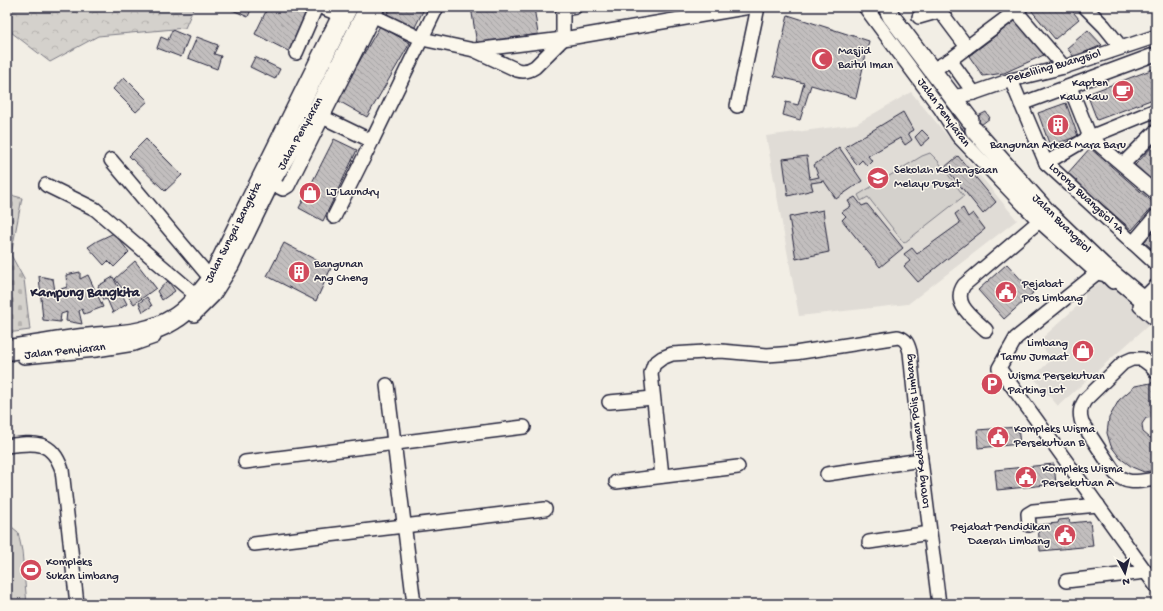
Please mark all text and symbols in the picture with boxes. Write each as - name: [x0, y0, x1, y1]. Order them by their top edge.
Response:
- place label: Masjid Baitul Iman: [837, 45, 893, 73]
- mosque icon: Masjid Baitul Iman: [809, 46, 835, 72]
- street label: Pekeliling Buangsiol: [1004, 47, 1103, 87]
- street label: Jalan Penyiaran: [913, 76, 973, 150]
- place label: Kapten Kaw Kaw: [1060, 77, 1109, 105]
- cafe icon: Kapten Kaw Kaw: [1110, 78, 1136, 104]
- street label: Jalan Penyiaran: [275, 95, 327, 173]
- building icon: Bangunan Arked Mara Baru: [1045, 112, 1071, 138]
- place label: Bangunan Arked Mara Baru: [989, 139, 1126, 153]
- street label: Lorong Buangsiol 1A: [1045, 160, 1127, 238]
- place label: Sekolah Kebangsaan Melayu Pusat: [894, 164, 998, 192]
- school or university icon: Sekolah Kebangsaan Melayu Pusat: [865, 165, 891, 191]
- street label: Jalan Sungai Bangkita: [202, 180, 266, 286]
- shop icon: LJ Laundry: [297, 180, 323, 206]
- place label: LJ Laundry: [326, 186, 379, 200]
- street label: Jalan Buangsiol: [1029, 192, 1094, 257]
- place label: Bangunan Ang Cheng: [313, 258, 368, 286]
- building icon: Bangunan Ang Cheng: [286, 259, 312, 285]
- place label: Pejabat Pos Limbang: [1021, 278, 1083, 306]
- public building icon: Pejabat Pos Limbang: [993, 279, 1019, 305]
- district label: Kampung Bangkita: [29, 285, 141, 302]
- place label: Limbang Tamu Jumaat: [1000, 337, 1069, 365]
- shop icon: Limbang Tamu Jumaat: [1070, 338, 1096, 364]
- street label: Jalan Penyiaran: [24, 341, 106, 363]
- street label: Lorong Kediaman Polis Limbang: [903, 353, 933, 509]
- place label: Wisma Persekutuan Parking Lot: [1007, 370, 1105, 398]
- parking icon: Wisma Persekutuan Parking Lot: [979, 371, 1005, 397]
- place label: Kompleks Wisma Persekutuan B: [1013, 423, 1095, 451]
- public building icon: Kompleks Wisma Persekutuan B: [985, 424, 1011, 450]
- place label: Kompleks Wisma Persekutuan A: [1041, 463, 1123, 491]
- public building icon: Kompleks Wisma Persekutuan A: [1013, 464, 1039, 490]
- place label: Pejabat Pendidikan Daerah Limbang: [950, 521, 1050, 549]
- public building icon: Pejabat Pendidikan Daerah Limbang: [1052, 522, 1078, 548]
- north arrow: [1105, 553, 1145, 593]
- place label: Kompleks Sukan Limbang: [46, 556, 119, 584]
- sports icon: Kompleks Sukan Limbang: [18, 557, 44, 583]
- text: N: [1122, 575, 1130, 587]

